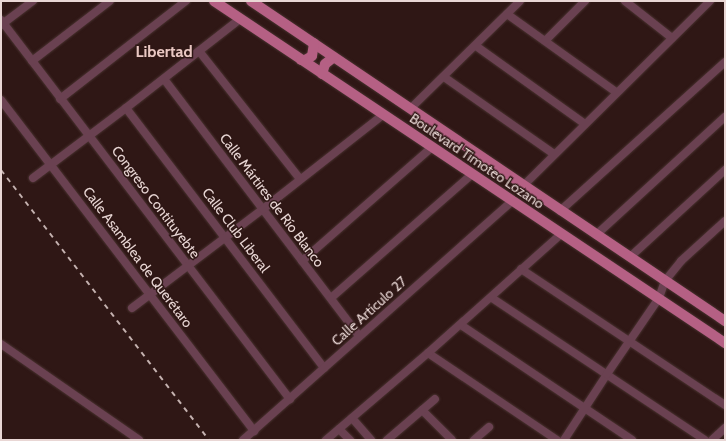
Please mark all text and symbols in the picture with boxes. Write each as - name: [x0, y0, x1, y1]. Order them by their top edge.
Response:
- district label: Libertad: [135, 42, 193, 62]
- street label: Boulevard Timoteo Lozano: [407, 110, 547, 212]
- street label: Calle Mártires de Río Blanco: [216, 130, 328, 270]
- street label: Congreso Contituyebte: [108, 143, 204, 261]
- street label: Calle Asamblea de Querétaro: [80, 183, 196, 331]
- street label: Calle Club Liberal: [199, 184, 273, 276]
- street label: Calle Artículo 27: [328, 273, 410, 349]

